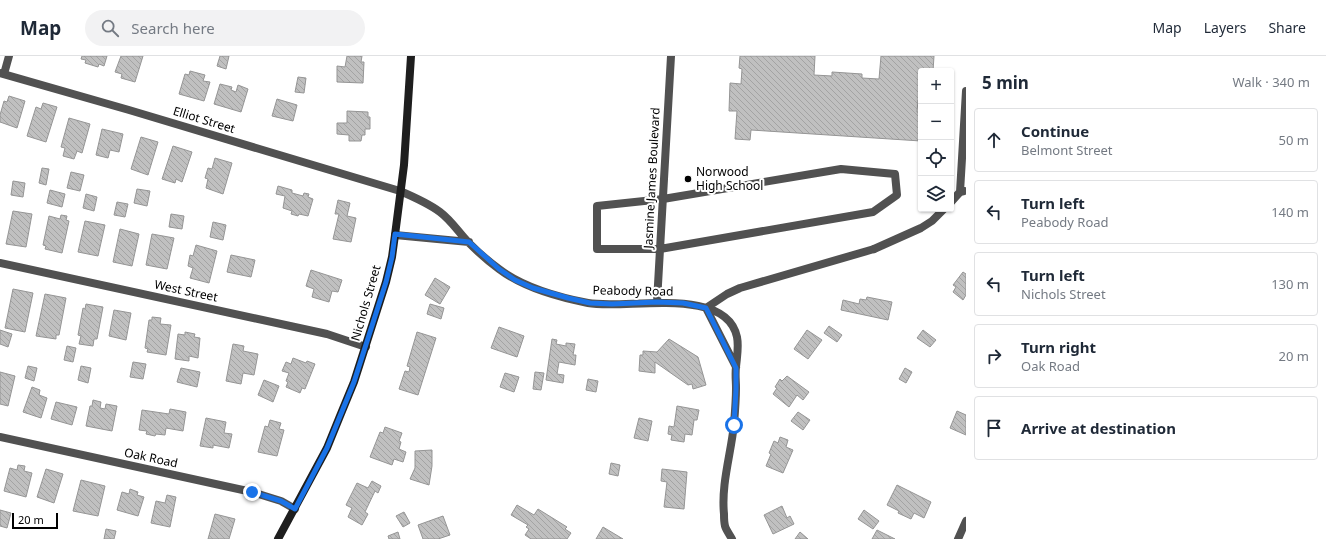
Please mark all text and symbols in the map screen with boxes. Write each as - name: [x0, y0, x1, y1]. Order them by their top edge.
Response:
- search box: [85, 10, 365, 46]
- text: Map: [20, 15, 61, 41]
- icon: search: [99, 17, 121, 39]
- text: Search here: [131, 18, 215, 38]
- text: Map: [1153, 18, 1182, 37]
- text: Layers: [1204, 18, 1246, 37]
- text: Share: [1268, 18, 1306, 37]
- map controls: [918, 68, 954, 212]
- button: +: [918, 68, 954, 104]
- text: 5 min: [982, 71, 1029, 94]
- text: Walk · 340 m: [1232, 73, 1310, 91]
- street label: Elliot Street: [171, 102, 238, 137]
- button: −: [918, 104, 954, 140]
- street label: Jasmine James Boulevard: [639, 107, 664, 250]
- text: Continue: [1021, 121, 1089, 141]
- icon: ahead: [983, 129, 1005, 151]
- text: 50 m: [1279, 131, 1309, 149]
- button: locate: [918, 140, 954, 176]
- text: Belmont Street: [1021, 141, 1113, 159]
- place label: Norwood High School: [696, 163, 763, 194]
- marker: Norwood High School: [683, 174, 693, 184]
- button: layers: [918, 176, 954, 212]
- text: Turn left: [1021, 193, 1085, 213]
- icon: left: [983, 201, 1005, 223]
- text: 140 m: [1271, 203, 1309, 221]
- text: Peabody Road: [1021, 213, 1109, 231]
- street label: Nichols Street: [347, 262, 385, 343]
- text: Turn left: [1021, 265, 1085, 285]
- icon: left: [983, 273, 1005, 295]
- text: 130 m: [1271, 275, 1309, 293]
- street label: West Street: [153, 276, 220, 306]
- street label: Peabody Road: [592, 281, 674, 300]
- text: Nichols Street: [1021, 285, 1106, 303]
- text: Turn right: [1021, 337, 1096, 357]
- icon: right: [983, 345, 1005, 367]
- text: 20 m: [1279, 347, 1309, 365]
- text: Oak Road: [1021, 357, 1080, 375]
- route start: [725, 416, 743, 434]
- icon: arrive: [983, 417, 1005, 439]
- text: Arrive at destination: [1021, 418, 1176, 438]
- street label: Oak Road: [123, 444, 180, 471]
- route end: [243, 483, 261, 501]
- scale bar: [12, 511, 58, 530]
- text: 20 m: [18, 512, 44, 527]

